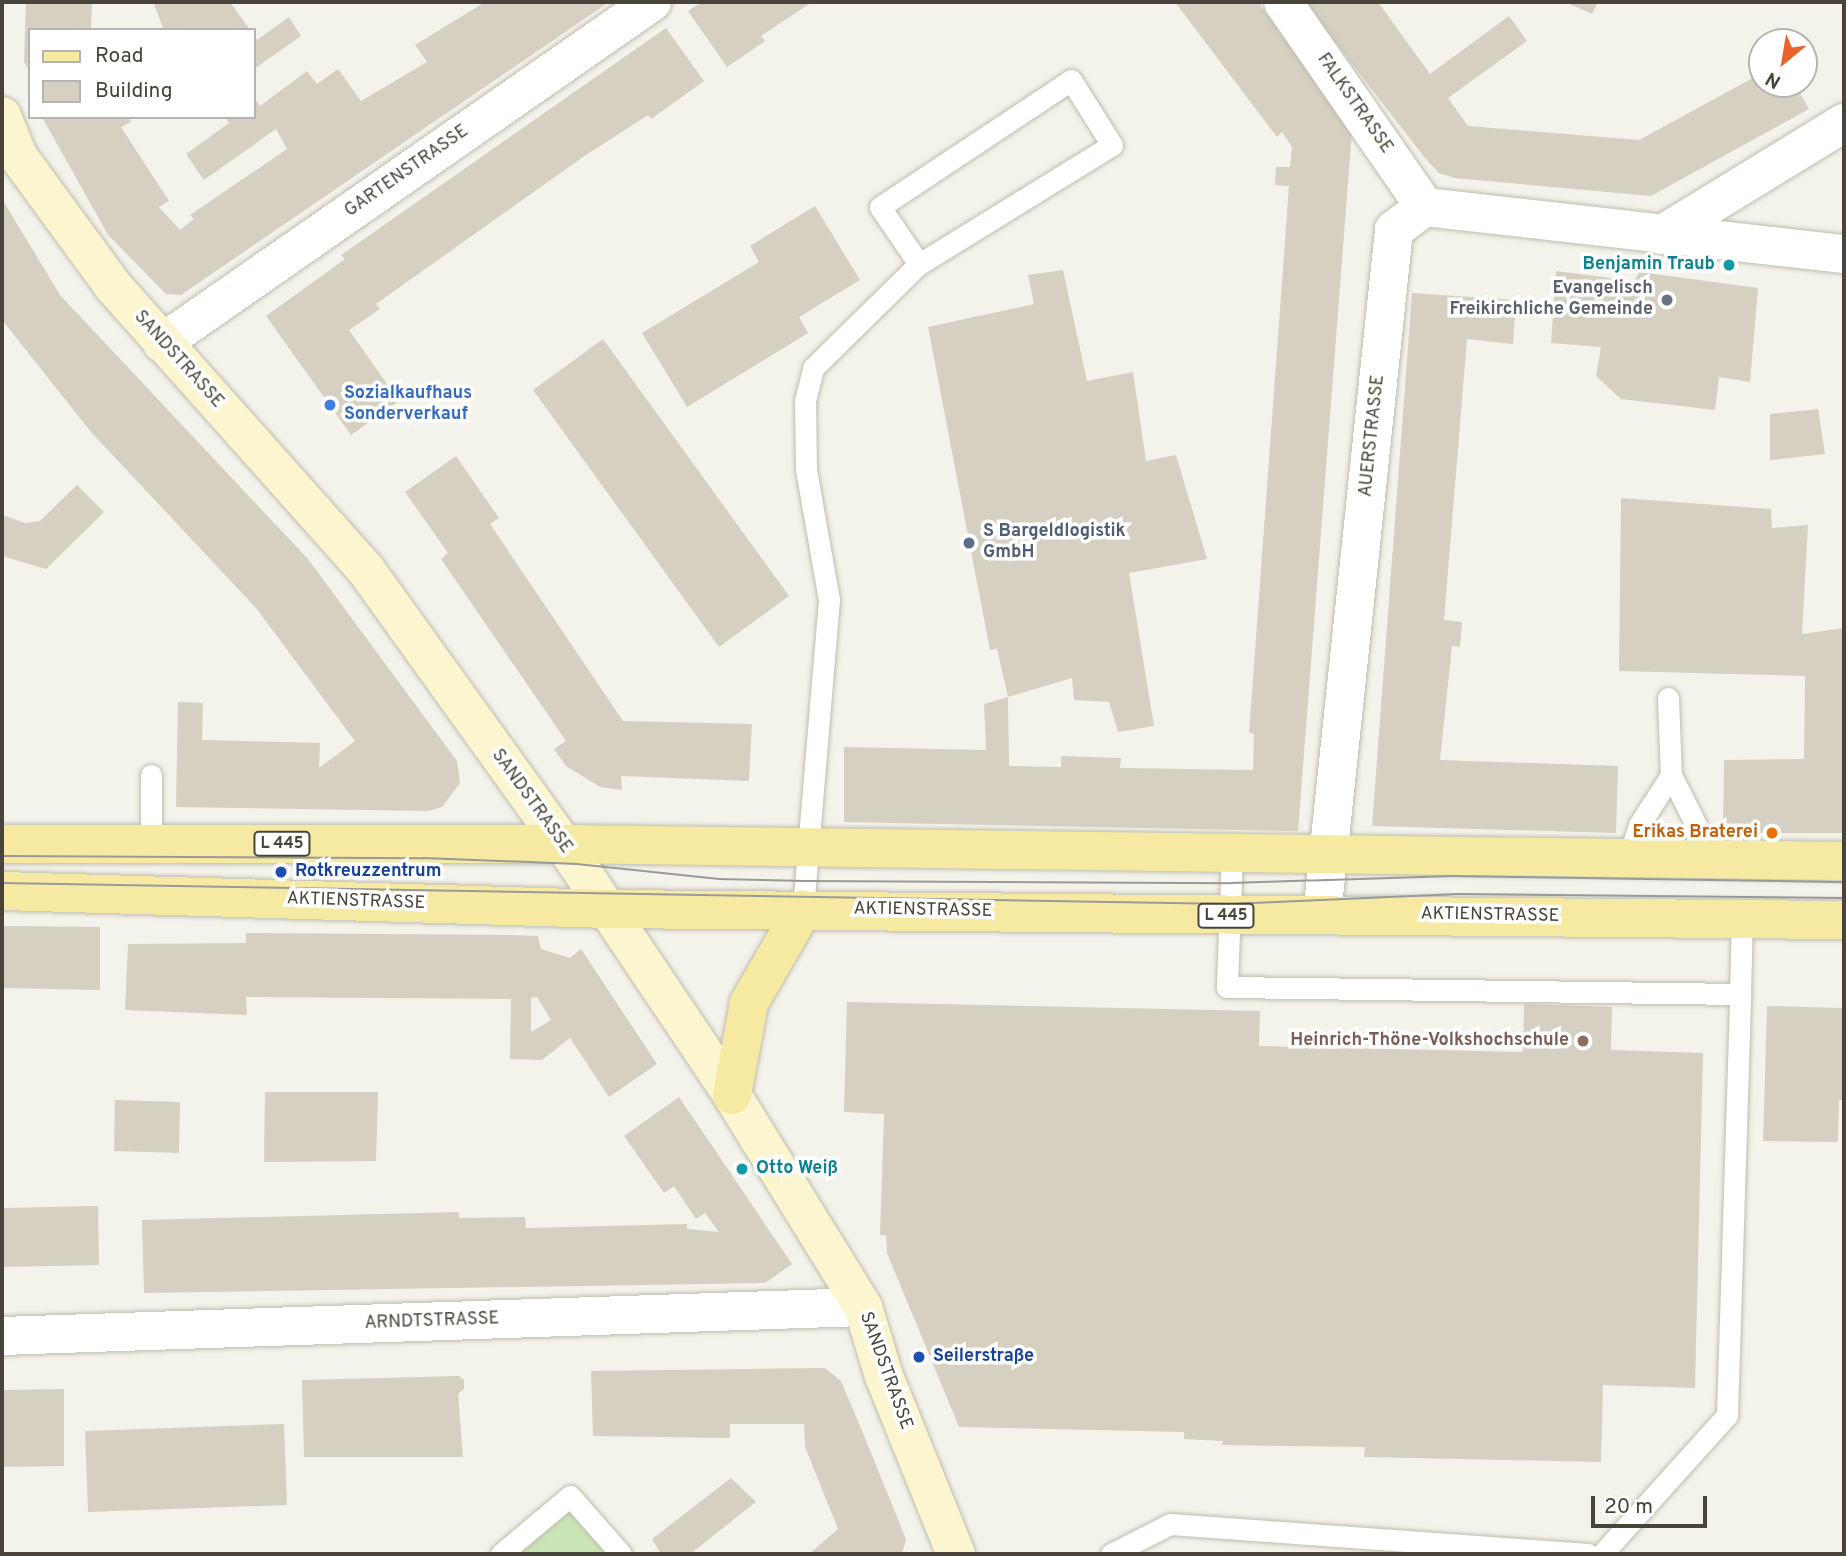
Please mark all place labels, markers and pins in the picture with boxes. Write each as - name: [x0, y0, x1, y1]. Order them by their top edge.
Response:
- place label: Benjamin Traub: [1582, 254, 1715, 276]
- marker: Benjamin Traub: [1721, 257, 1737, 273]
- place label: Evangelisch Freikirchliche Gemeinde: [1449, 279, 1653, 322]
- marker: Evangelisch Freikirchliche Gemeinde: [1659, 292, 1675, 308]
- place label: Sozialkaufhaus Sonderverkauf: [344, 384, 472, 426]
- marker: Sozialkaufhaus Sonderverkauf: [322, 397, 338, 413]
- place label: S Bargeldlogistik GmbH: [983, 522, 1126, 564]
- marker: S Bargeldlogistik GmbH: [961, 535, 977, 551]
- place label: Erikas Braterei: [1632, 822, 1758, 844]
- marker: Erikas Braterei: [1764, 825, 1780, 841]
- place label: Rotkreuzzentrum: [295, 861, 442, 883]
- marker: Rotkreuzzentrum: [273, 864, 289, 880]
- place label: Heinrich-Thöne-Volkshochschule: [1290, 1030, 1569, 1052]
- marker: Heinrich-Thöne-Volkshochschule: [1575, 1033, 1591, 1049]
- place label: Otto Weiß: [756, 1158, 838, 1180]
- marker: Otto Weiß: [734, 1161, 750, 1177]
- place label: Seilerstraße: [933, 1346, 1034, 1368]
- marker: Seilerstraße: [911, 1349, 927, 1365]

